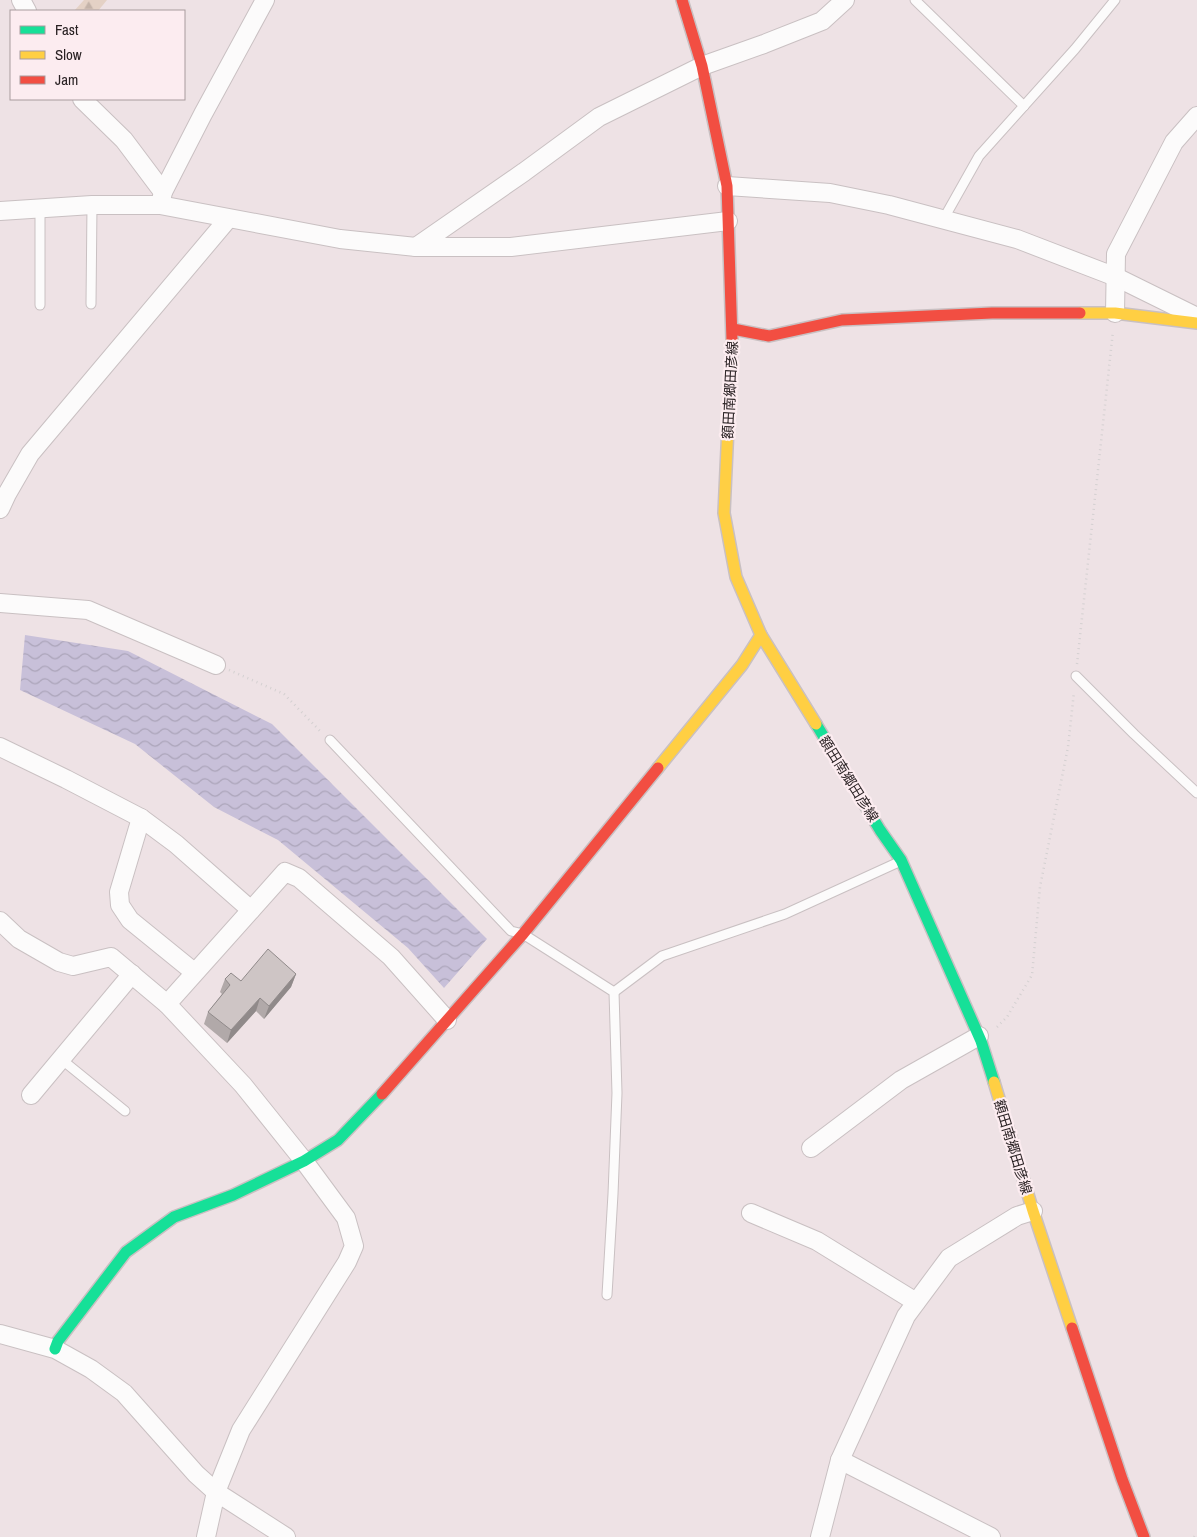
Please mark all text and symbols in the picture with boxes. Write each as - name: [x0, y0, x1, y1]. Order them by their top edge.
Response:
- legend: [10, 10, 185, 100]
- text: Fast: [55, 19, 79, 40]
- text: Slow: [55, 44, 82, 65]
- text: Jam: [55, 69, 78, 90]
- street label: 額田南郷田彦線: [718, 341, 742, 439]
- street label: 額田南郷田彦線: [815, 733, 883, 825]
- street label: 額田南郷田彦線: [990, 1098, 1036, 1196]

